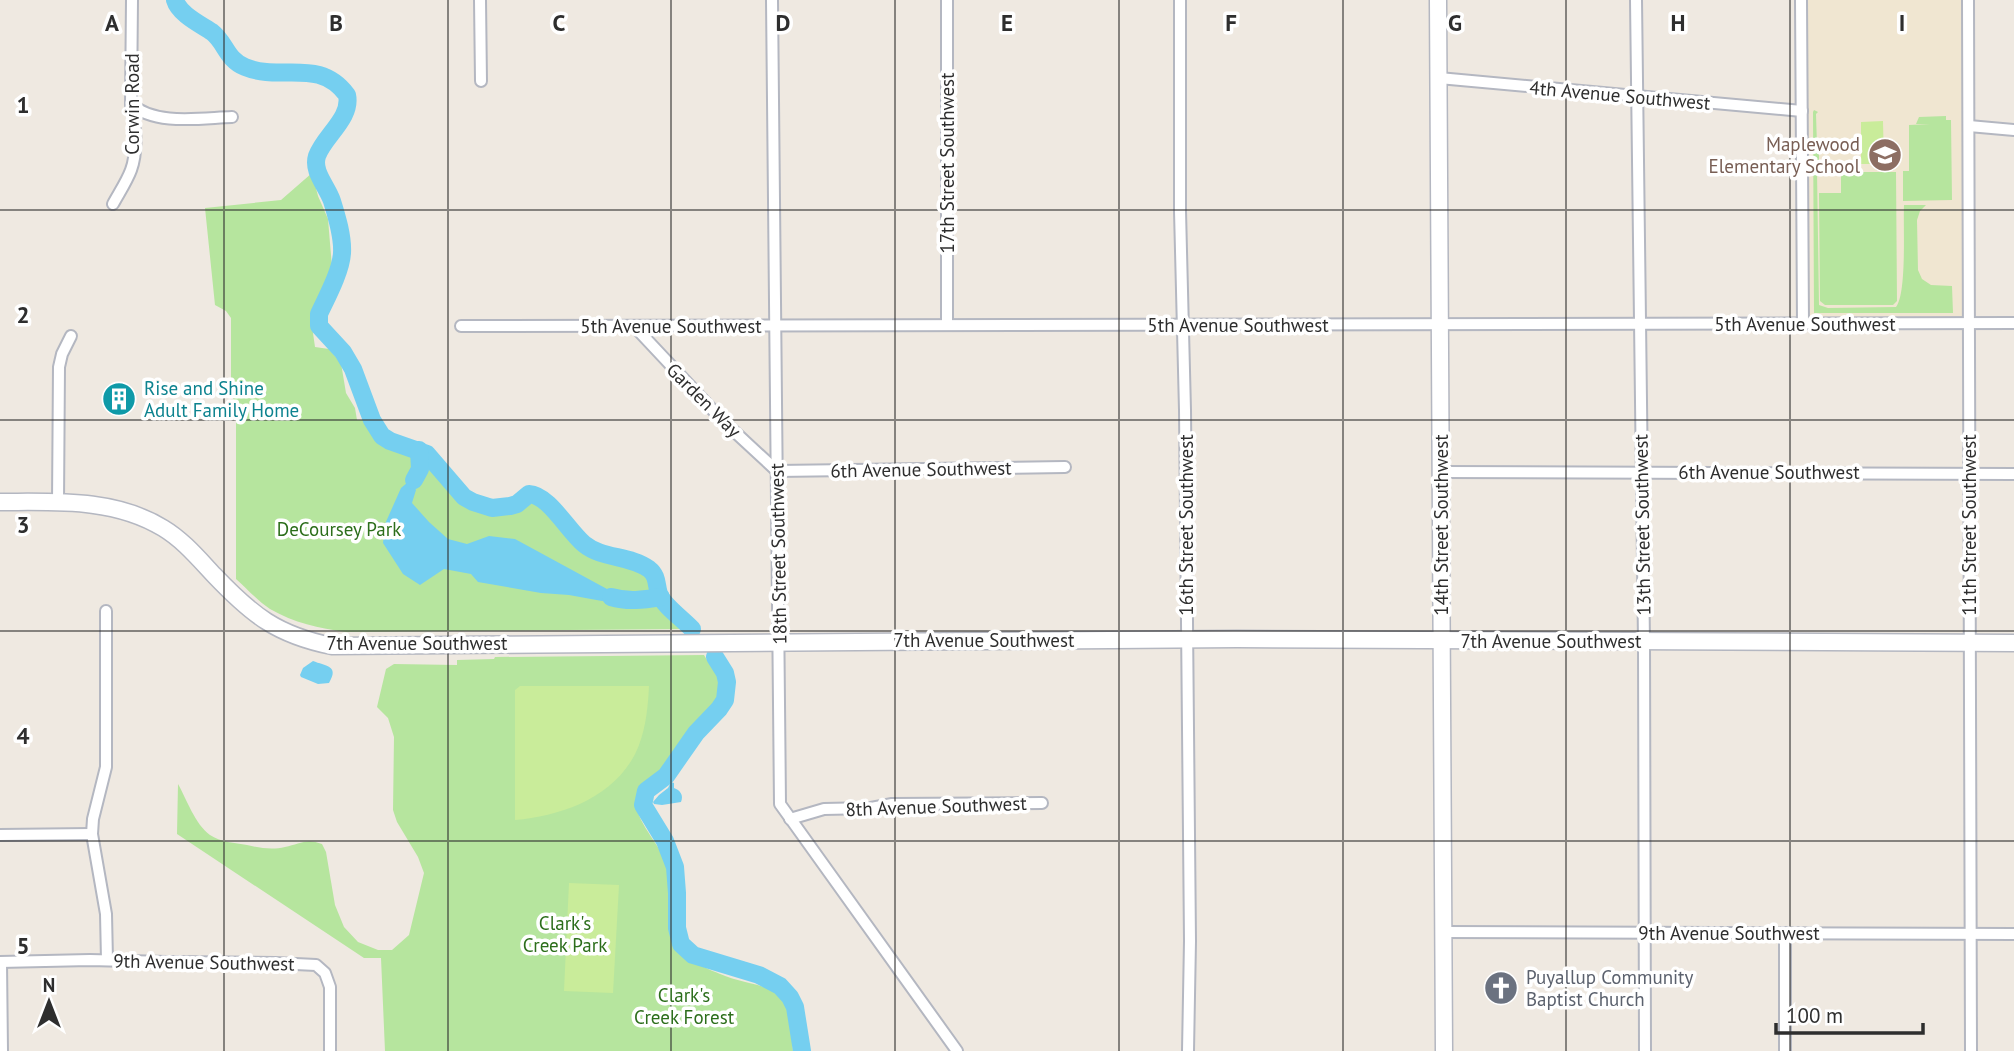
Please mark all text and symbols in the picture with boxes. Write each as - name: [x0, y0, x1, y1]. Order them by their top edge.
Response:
- text: A: [105, 8, 119, 37]
- text: B: [329, 8, 343, 37]
- text: C: [553, 8, 566, 37]
- text: D: [776, 8, 790, 37]
- text: E: [1001, 8, 1013, 37]
- text: F: [1225, 8, 1237, 37]
- text: G: [1448, 8, 1462, 37]
- text: H: [1671, 8, 1685, 37]
- text: I: [1899, 8, 1905, 37]
- street label: Corwin Road: [120, 53, 144, 155]
- street label: 17th Street Southwest: [935, 72, 959, 253]
- street label: 4th Avenue Southwest: [1529, 75, 1712, 115]
- text: 1: [16, 90, 30, 119]
- place label: Maplewood Elementary School: [1709, 132, 1860, 178]
- school or university icon: Maplewood Elementary School: [1866, 136, 1904, 174]
- text: 2: [16, 300, 30, 329]
- street label: 5th Avenue Southwest: [1714, 312, 1896, 336]
- street label: 5th Avenue Southwest: [1147, 313, 1329, 337]
- street label: 5th Avenue Southwest: [580, 314, 762, 338]
- street label: Garden Way: [662, 358, 746, 442]
- place label: Rise and Shine Adult Family Home: [144, 376, 299, 422]
- building icon: Rise and Shine Adult Family Home: [100, 380, 138, 418]
- street label: 16th Street Southwest: [1174, 434, 1198, 616]
- street label: 14th Street Southwest: [1429, 434, 1453, 616]
- street label: 13th Street Southwest: [1628, 434, 1656, 616]
- street label: 11th Street Southwest: [1957, 434, 1981, 616]
- street label: 6th Avenue Southwest: [830, 455, 1012, 483]
- street label: 6th Avenue Southwest: [1678, 460, 1860, 484]
- street label: 18th Street Southwest: [764, 463, 792, 645]
- text: 3: [16, 510, 30, 539]
- park label: DeCoursey Park: [277, 517, 401, 541]
- street label: 7th Avenue Southwest: [894, 628, 1075, 652]
- street label: 7th Avenue Southwest: [1461, 629, 1642, 653]
- street label: 7th Avenue Southwest: [327, 631, 508, 655]
- text: 4: [16, 721, 30, 750]
- street label: 8th Avenue Southwest: [845, 791, 1028, 821]
- park label: Clark's Creek Park: [523, 911, 607, 957]
- street label: 9th Avenue Southwest: [1638, 921, 1820, 945]
- text: 5: [16, 931, 30, 960]
- street label: 9th Avenue Southwest: [113, 948, 295, 976]
- place label: Puyallup Community Baptist Church: [1526, 965, 1694, 1011]
- north arrow: [14, 967, 84, 1037]
- church icon: Puyallup Community Baptist Church: [1482, 969, 1520, 1007]
- text: N: [43, 973, 55, 997]
- park label: Clark's Creek Forest: [634, 983, 735, 1029]
- scale bar: [1776, 992, 1923, 1036]
- text: 100 m: [1786, 1002, 1843, 1029]

